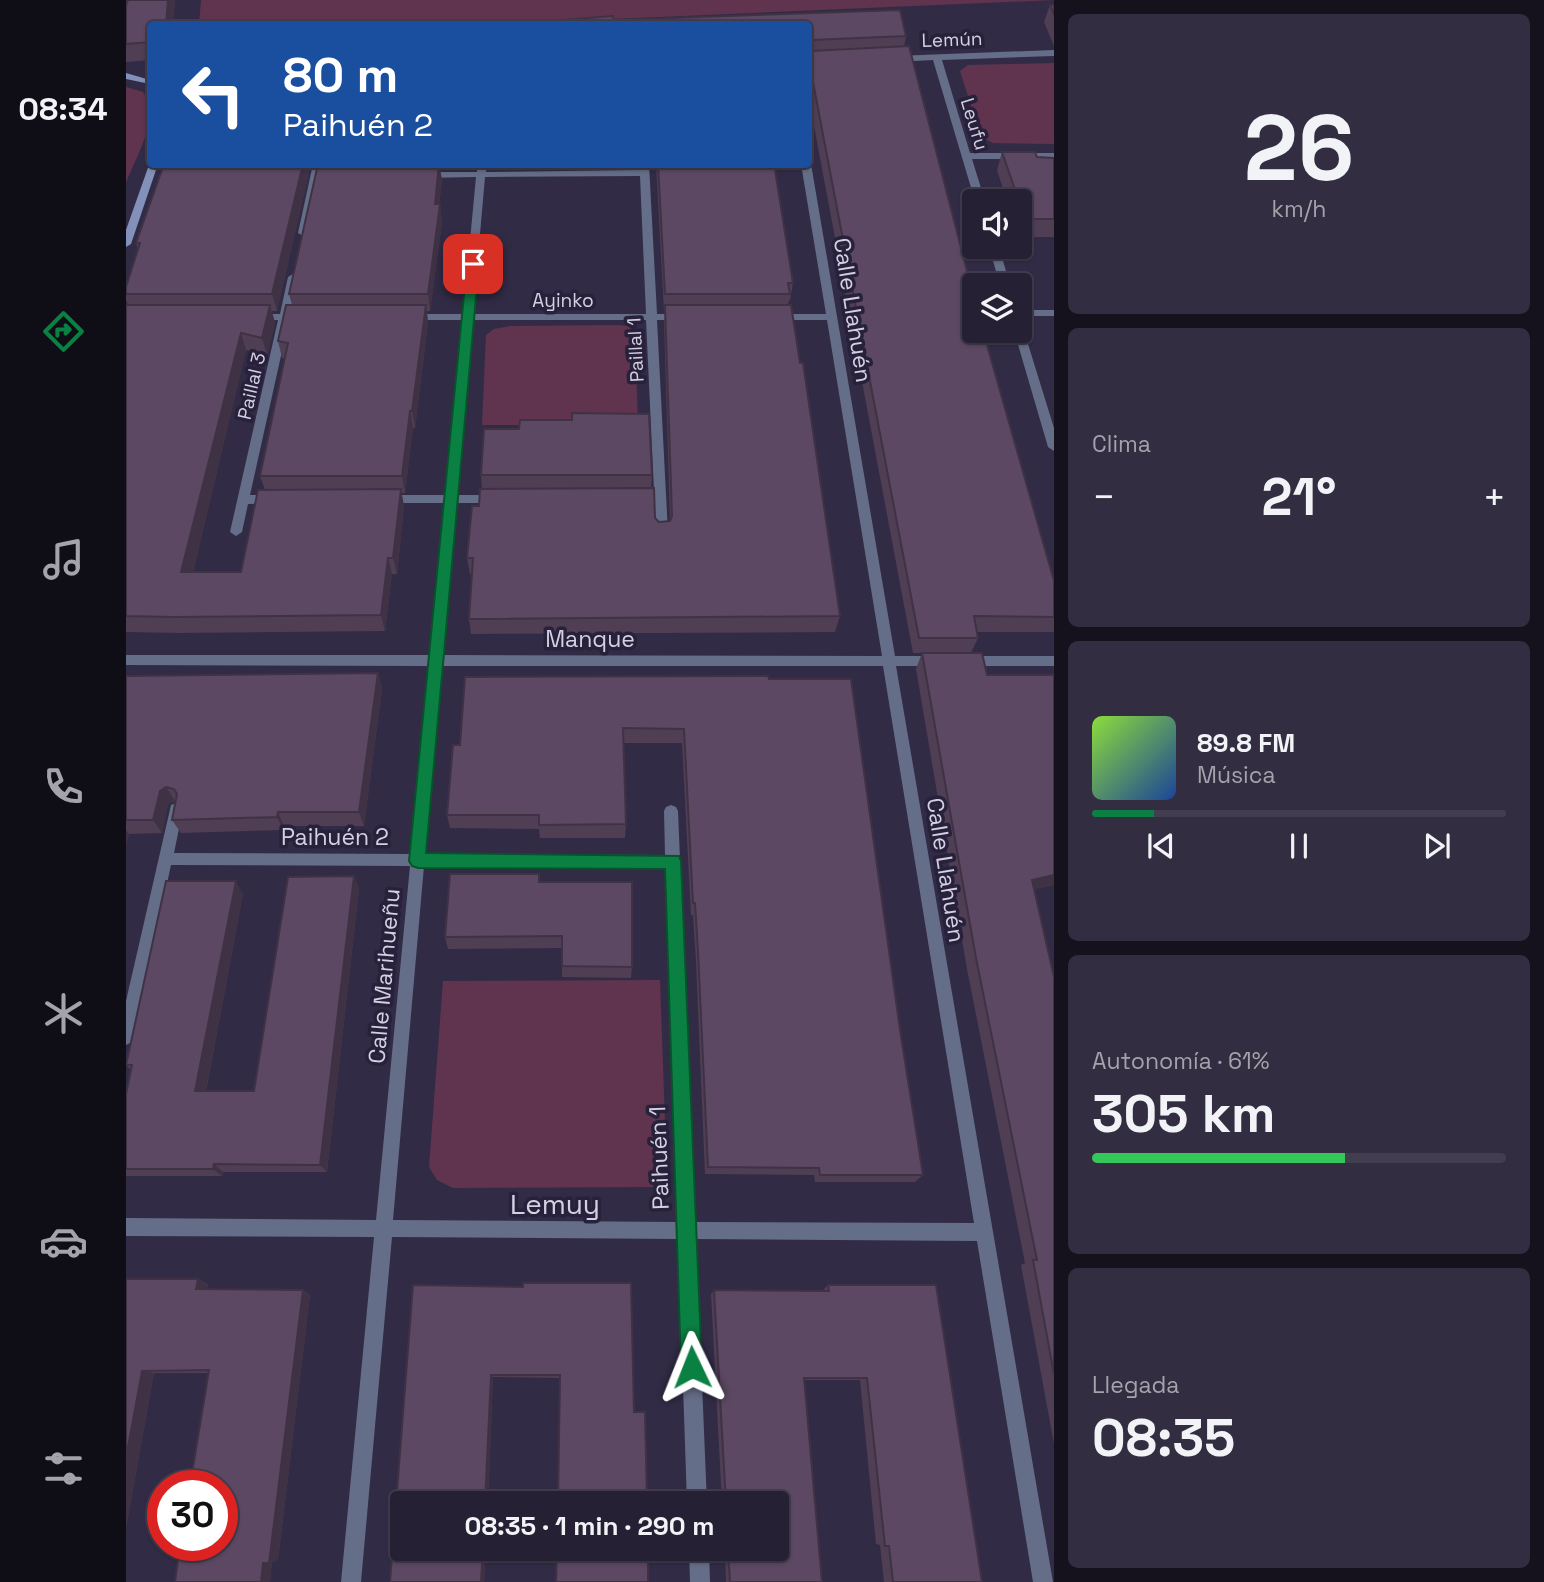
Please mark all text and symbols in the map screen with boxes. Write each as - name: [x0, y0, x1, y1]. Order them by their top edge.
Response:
- street label: Lemún: [921, 26, 983, 53]
- text: 80 m: [283, 44, 398, 106]
- icon: left: [168, 49, 259, 140]
- text: 08:34: [18, 89, 108, 129]
- text: 26: [1244, 90, 1354, 207]
- street label: Leufu: [955, 95, 994, 153]
- text: Paihuén 2: [283, 105, 433, 145]
- map controls: [962, 189, 1032, 343]
- button: sound: [962, 189, 1032, 259]
- text: km/h: [1272, 194, 1326, 224]
- pin: [443, 234, 503, 294]
- street label: Calle Llahuén: [827, 236, 879, 384]
- icon: arrive: [454, 245, 492, 283]
- button: layers: [962, 273, 1032, 343]
- street label: Ayinko: [532, 288, 594, 313]
- icon: directions: [39, 307, 88, 356]
- street label: Paillal 1: [621, 317, 650, 383]
- street label: Paillal 3: [232, 350, 271, 422]
- text: Clima: [1092, 429, 1151, 459]
- text: 21°: [1262, 464, 1336, 530]
- text: −: [1092, 473, 1116, 521]
- text: +: [1482, 473, 1506, 521]
- icon: music: [39, 535, 88, 584]
- street label: Manque: [545, 624, 635, 654]
- text: 89.8 FM: [1197, 726, 1295, 760]
- text: Música: [1197, 760, 1276, 790]
- icon: phone: [39, 762, 88, 811]
- street label: Calle Llahuén: [920, 796, 972, 944]
- street label: Paihuén 2: [281, 822, 389, 852]
- icon: previous: [1142, 827, 1180, 865]
- icon: pause: [1280, 827, 1318, 865]
- icon: next: [1418, 827, 1456, 865]
- street label: Calle Marihueñu: [361, 887, 407, 1065]
- icon: climate: [39, 989, 88, 1038]
- text: Autonomía · 61%: [1092, 1046, 1269, 1076]
- text: 305 km: [1092, 1081, 1275, 1147]
- street label: Paihuén 1: [642, 1106, 676, 1210]
- street label: Lemuy: [510, 1186, 600, 1222]
- icon: car: [39, 1217, 88, 1266]
- position arrow: [655, 1330, 729, 1404]
- text: Llegada: [1092, 1370, 1180, 1400]
- text: 08:35: [1092, 1405, 1235, 1471]
- icon: filters: [39, 1444, 88, 1493]
- speed limit sign: 30: [147, 1470, 238, 1561]
- text: 08:35 · 1 min · 290 m: [465, 1509, 714, 1543]

